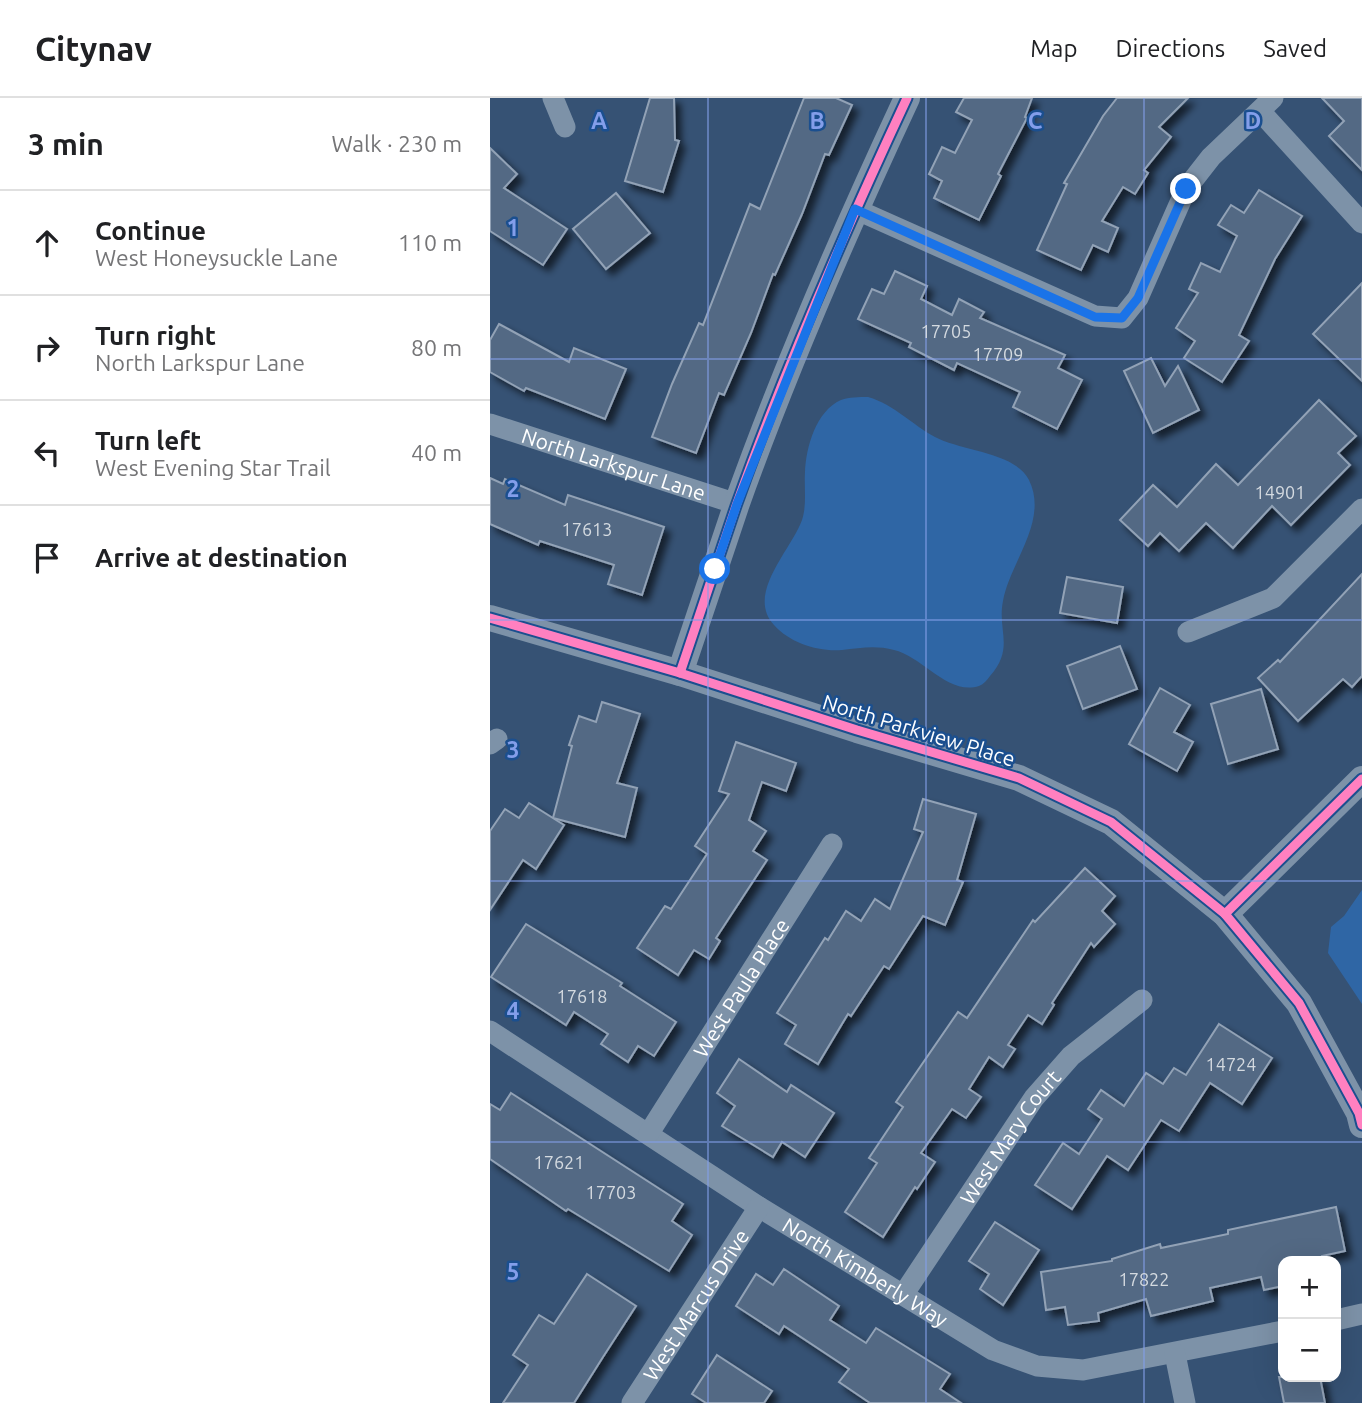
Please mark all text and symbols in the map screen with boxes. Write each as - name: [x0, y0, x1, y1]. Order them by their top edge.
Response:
- text: Citynav: [35, 30, 152, 67]
- text: Map: [1030, 35, 1077, 62]
- text: Directions: [1115, 35, 1225, 62]
- text: Saved: [1263, 35, 1327, 62]
- text: A: [591, 108, 607, 133]
- text: B: [809, 108, 825, 133]
- text: C: [1028, 108, 1043, 133]
- text: D: [1245, 108, 1261, 133]
- text: 3 min: [28, 127, 104, 161]
- text: Walk · 230 m: [331, 131, 462, 156]
- route end: [1170, 173, 1201, 204]
- text: 1: [507, 215, 519, 240]
- text: Continue: [95, 216, 206, 245]
- icon: ahead: [28, 224, 66, 262]
- text: 110 m: [398, 230, 462, 255]
- text: West Honeysuckle Lane: [95, 245, 338, 270]
- text: Turn right: [95, 321, 216, 350]
- house number: 17705: [921, 321, 971, 341]
- icon: right: [28, 329, 66, 367]
- text: 80 m: [411, 335, 462, 360]
- house number: 17709: [973, 344, 1023, 364]
- text: North Larkspur Lane: [95, 350, 305, 375]
- street label: North Larkspur Lane: [519, 423, 709, 505]
- text: Turn left: [95, 426, 201, 455]
- icon: left: [28, 434, 66, 472]
- text: 40 m: [411, 440, 462, 465]
- text: West Evening Star Trail: [95, 455, 331, 480]
- text: 2: [507, 476, 519, 501]
- house number: 14901: [1255, 482, 1305, 502]
- house number: 17613: [562, 519, 612, 539]
- icon: arrive: [28, 539, 66, 577]
- text: Arrive at destination: [95, 543, 348, 572]
- route start: [699, 553, 730, 584]
- street label: North Parkview Place: [820, 689, 1018, 771]
- text: 3: [507, 737, 519, 762]
- street label: West Paula Place: [688, 914, 794, 1061]
- house number: 17618: [557, 986, 607, 1006]
- text: 4: [507, 998, 520, 1023]
- house number: 14724: [1206, 1054, 1256, 1074]
- street label: West Mary Court: [955, 1065, 1065, 1209]
- house number: 17621: [534, 1152, 584, 1172]
- house number: 17703: [586, 1182, 636, 1202]
- street label: North Kimberly Way: [778, 1212, 952, 1331]
- street label: West Marcus Drive: [638, 1225, 753, 1385]
- map controls: [1278, 1256, 1341, 1382]
- button: +: [1278, 1256, 1341, 1319]
- text: 5: [507, 1259, 519, 1284]
- house number: 17822: [1119, 1269, 1169, 1289]
- button: −: [1278, 1319, 1341, 1382]

